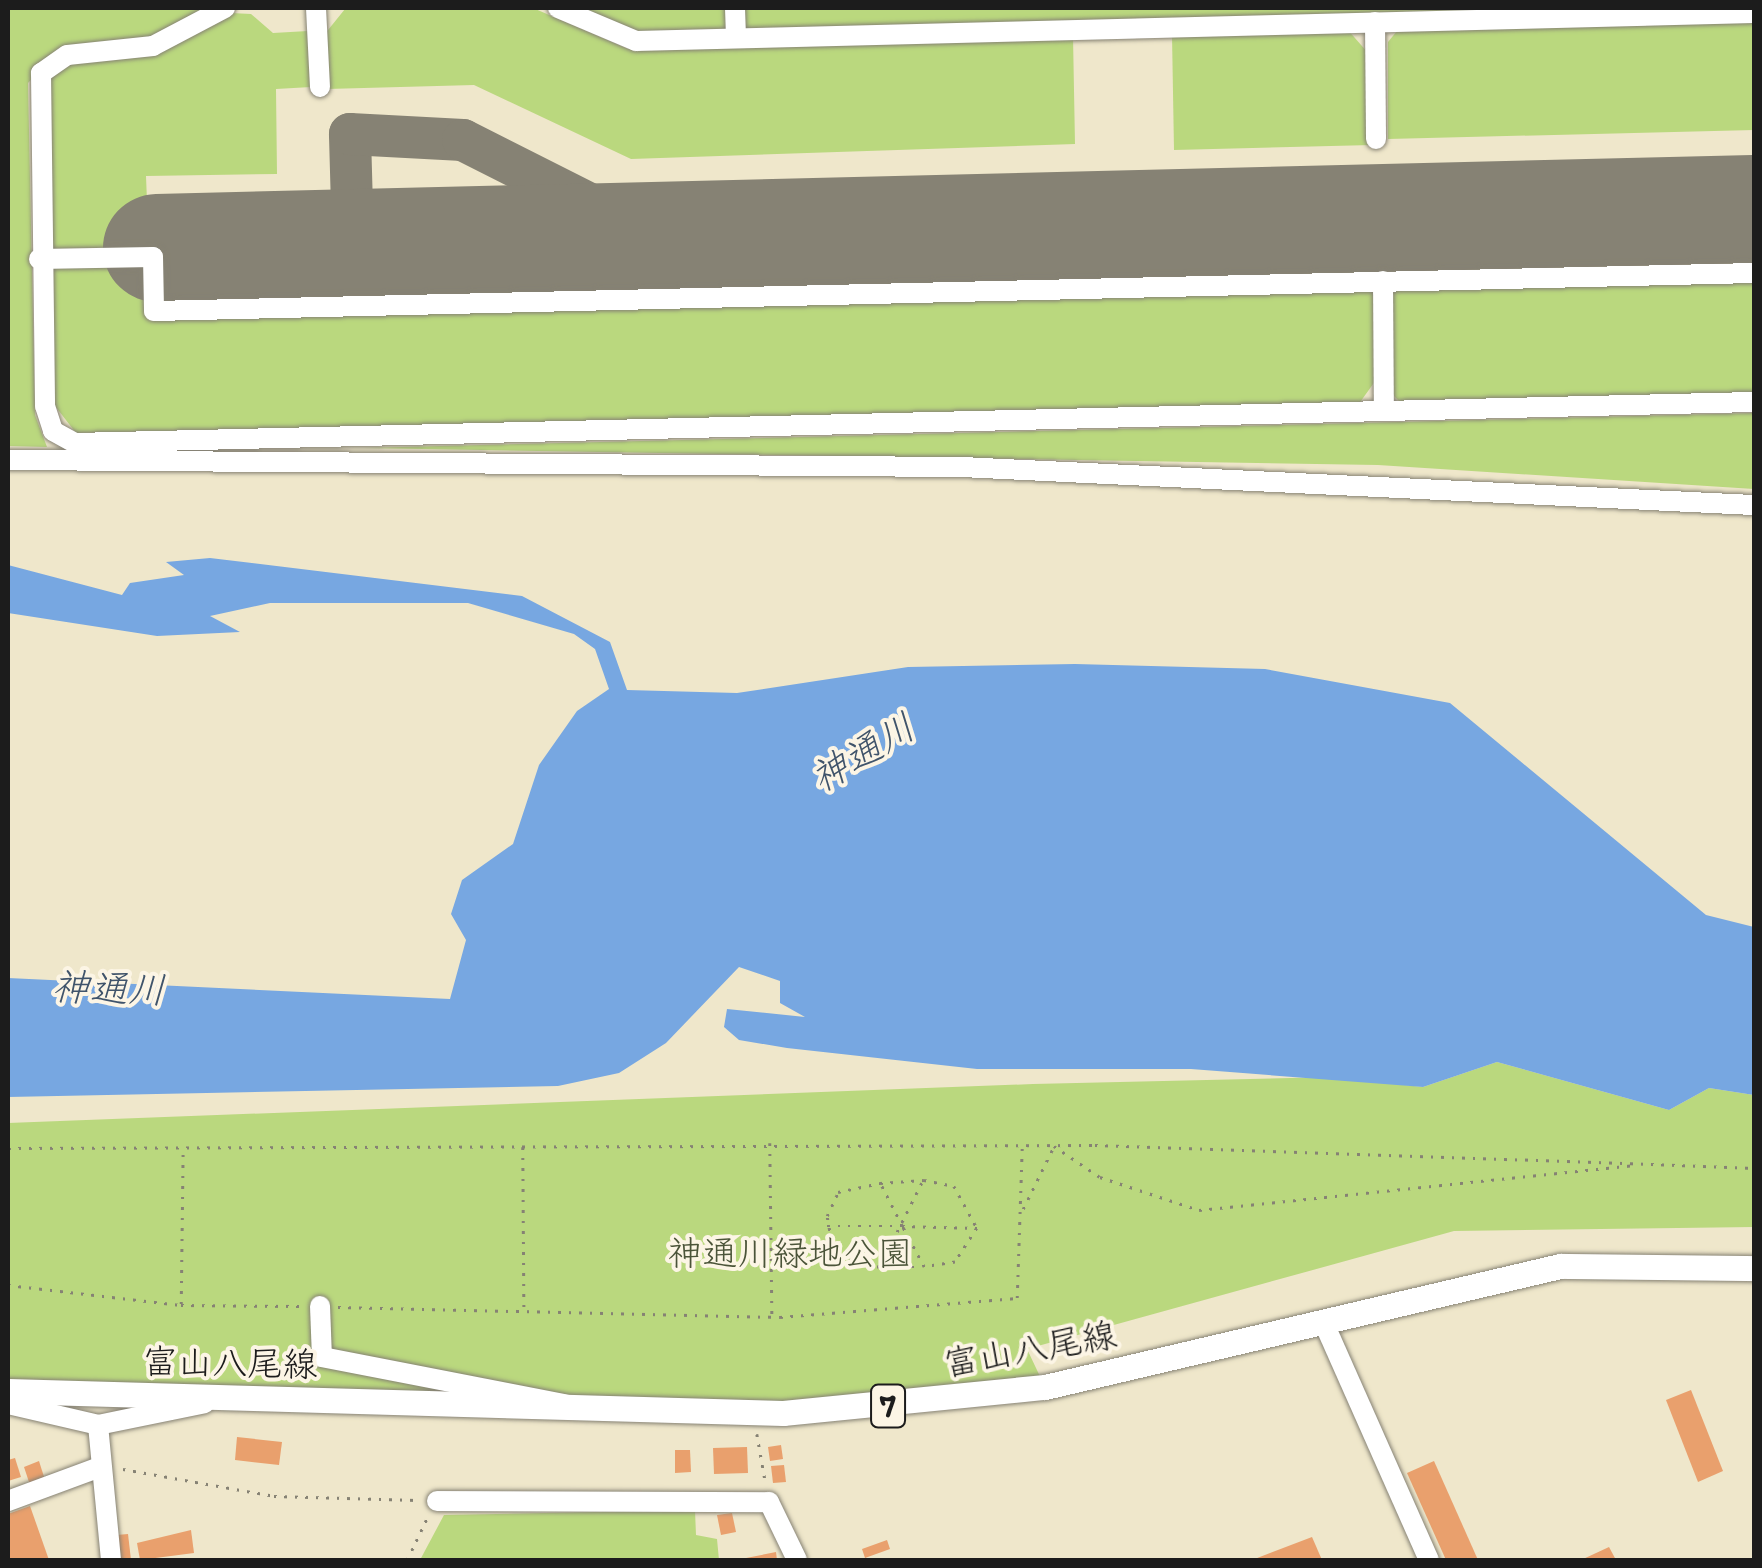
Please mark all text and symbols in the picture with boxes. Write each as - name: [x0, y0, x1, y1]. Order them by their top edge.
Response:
- water label: 神通川: [802, 704, 924, 802]
- water label: 神通川: [51, 964, 167, 1014]
- park label: 神通川緑地公園: [668, 1232, 912, 1274]
- street label: 富山八尾線: [940, 1313, 1120, 1385]
- street label: 富山八尾線: [142, 1340, 318, 1386]
- road number: 7: [868, 1379, 908, 1433]

